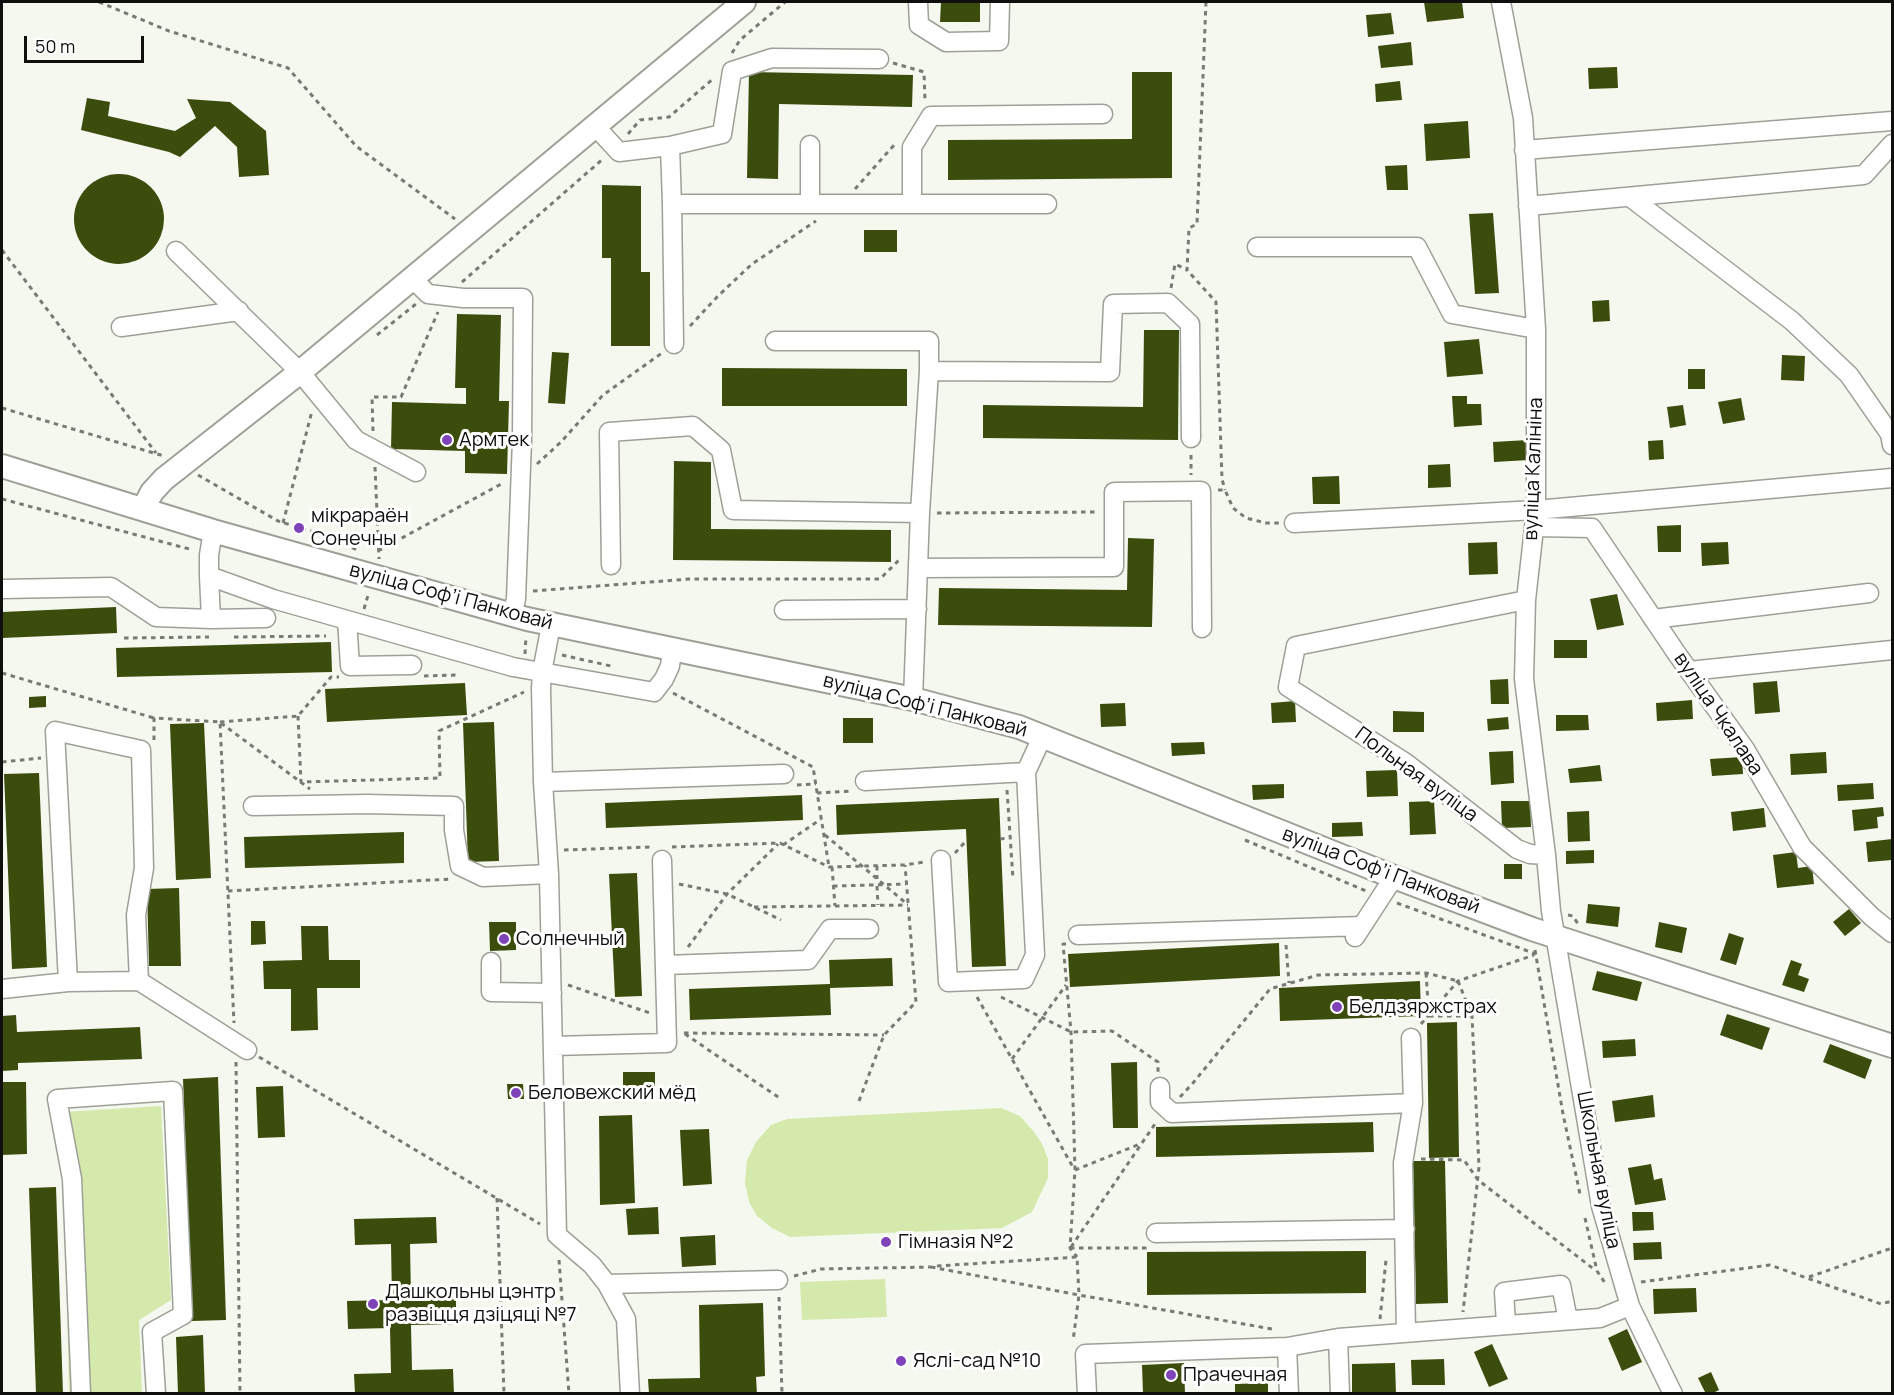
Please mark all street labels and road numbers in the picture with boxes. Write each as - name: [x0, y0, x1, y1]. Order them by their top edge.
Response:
- street label: вуліца Калініна: [1520, 397, 1548, 541]
- street label: вуліца Софʼі Панковай: [347, 558, 555, 636]
- street label: вуліца Чкалава: [1668, 648, 1768, 780]
- street label: вуліца Софʼі Панковай: [820, 669, 1030, 743]
- street label: Польная вуліца: [1350, 722, 1482, 828]
- street label: вуліца Софʼі Панковай: [1279, 822, 1483, 920]
- street label: Школьная вуліца: [1571, 1089, 1625, 1251]

